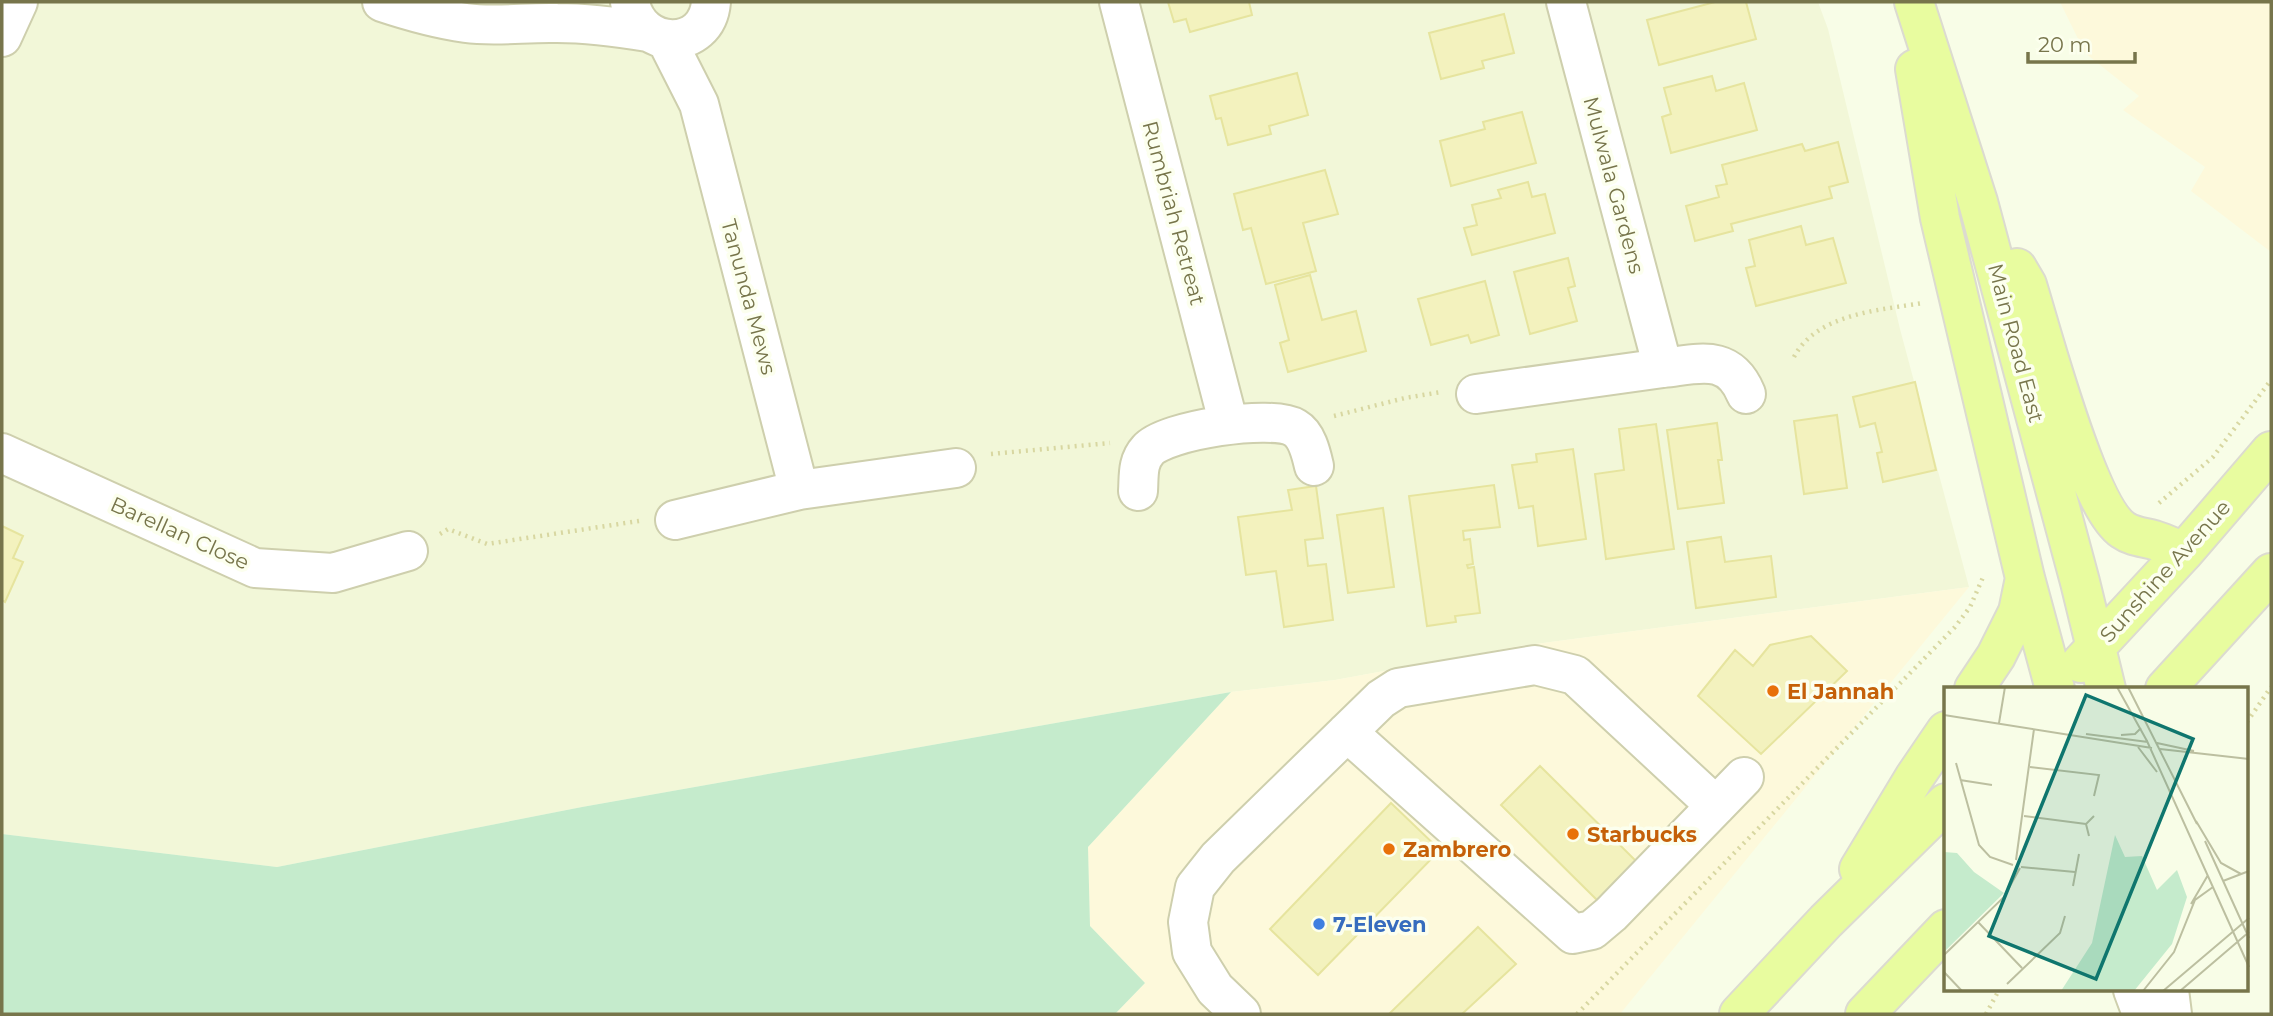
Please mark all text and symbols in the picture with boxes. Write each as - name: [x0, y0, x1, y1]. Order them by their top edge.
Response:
- scale bar: [2028, 21, 2135, 65]
- text: 20 m: [2038, 32, 2092, 57]
- street label: Mulwala Gardens: [1578, 94, 1650, 276]
- street label: Rumbriah Retreat: [1137, 118, 1211, 308]
- street label: Tanunda Mews: [716, 217, 782, 377]
- street label: Main Road East: [1983, 261, 2049, 425]
- street label: Barellan Close: [107, 491, 253, 575]
- street label: Sunshine Avenue: [2095, 495, 2235, 647]
- place label: El Jannah: [1787, 679, 1894, 704]
- marker: El Jannah: [1765, 683, 1781, 699]
- inset map: [1944, 687, 2248, 992]
- place label: Starbucks: [1587, 822, 1697, 847]
- marker: Starbucks: [1565, 826, 1581, 842]
- place label: Zambrero: [1403, 837, 1512, 862]
- marker: Zambrero: [1381, 841, 1397, 857]
- place label: 7-Eleven: [1333, 912, 1427, 937]
- marker: 7-Eleven: [1311, 916, 1327, 932]

